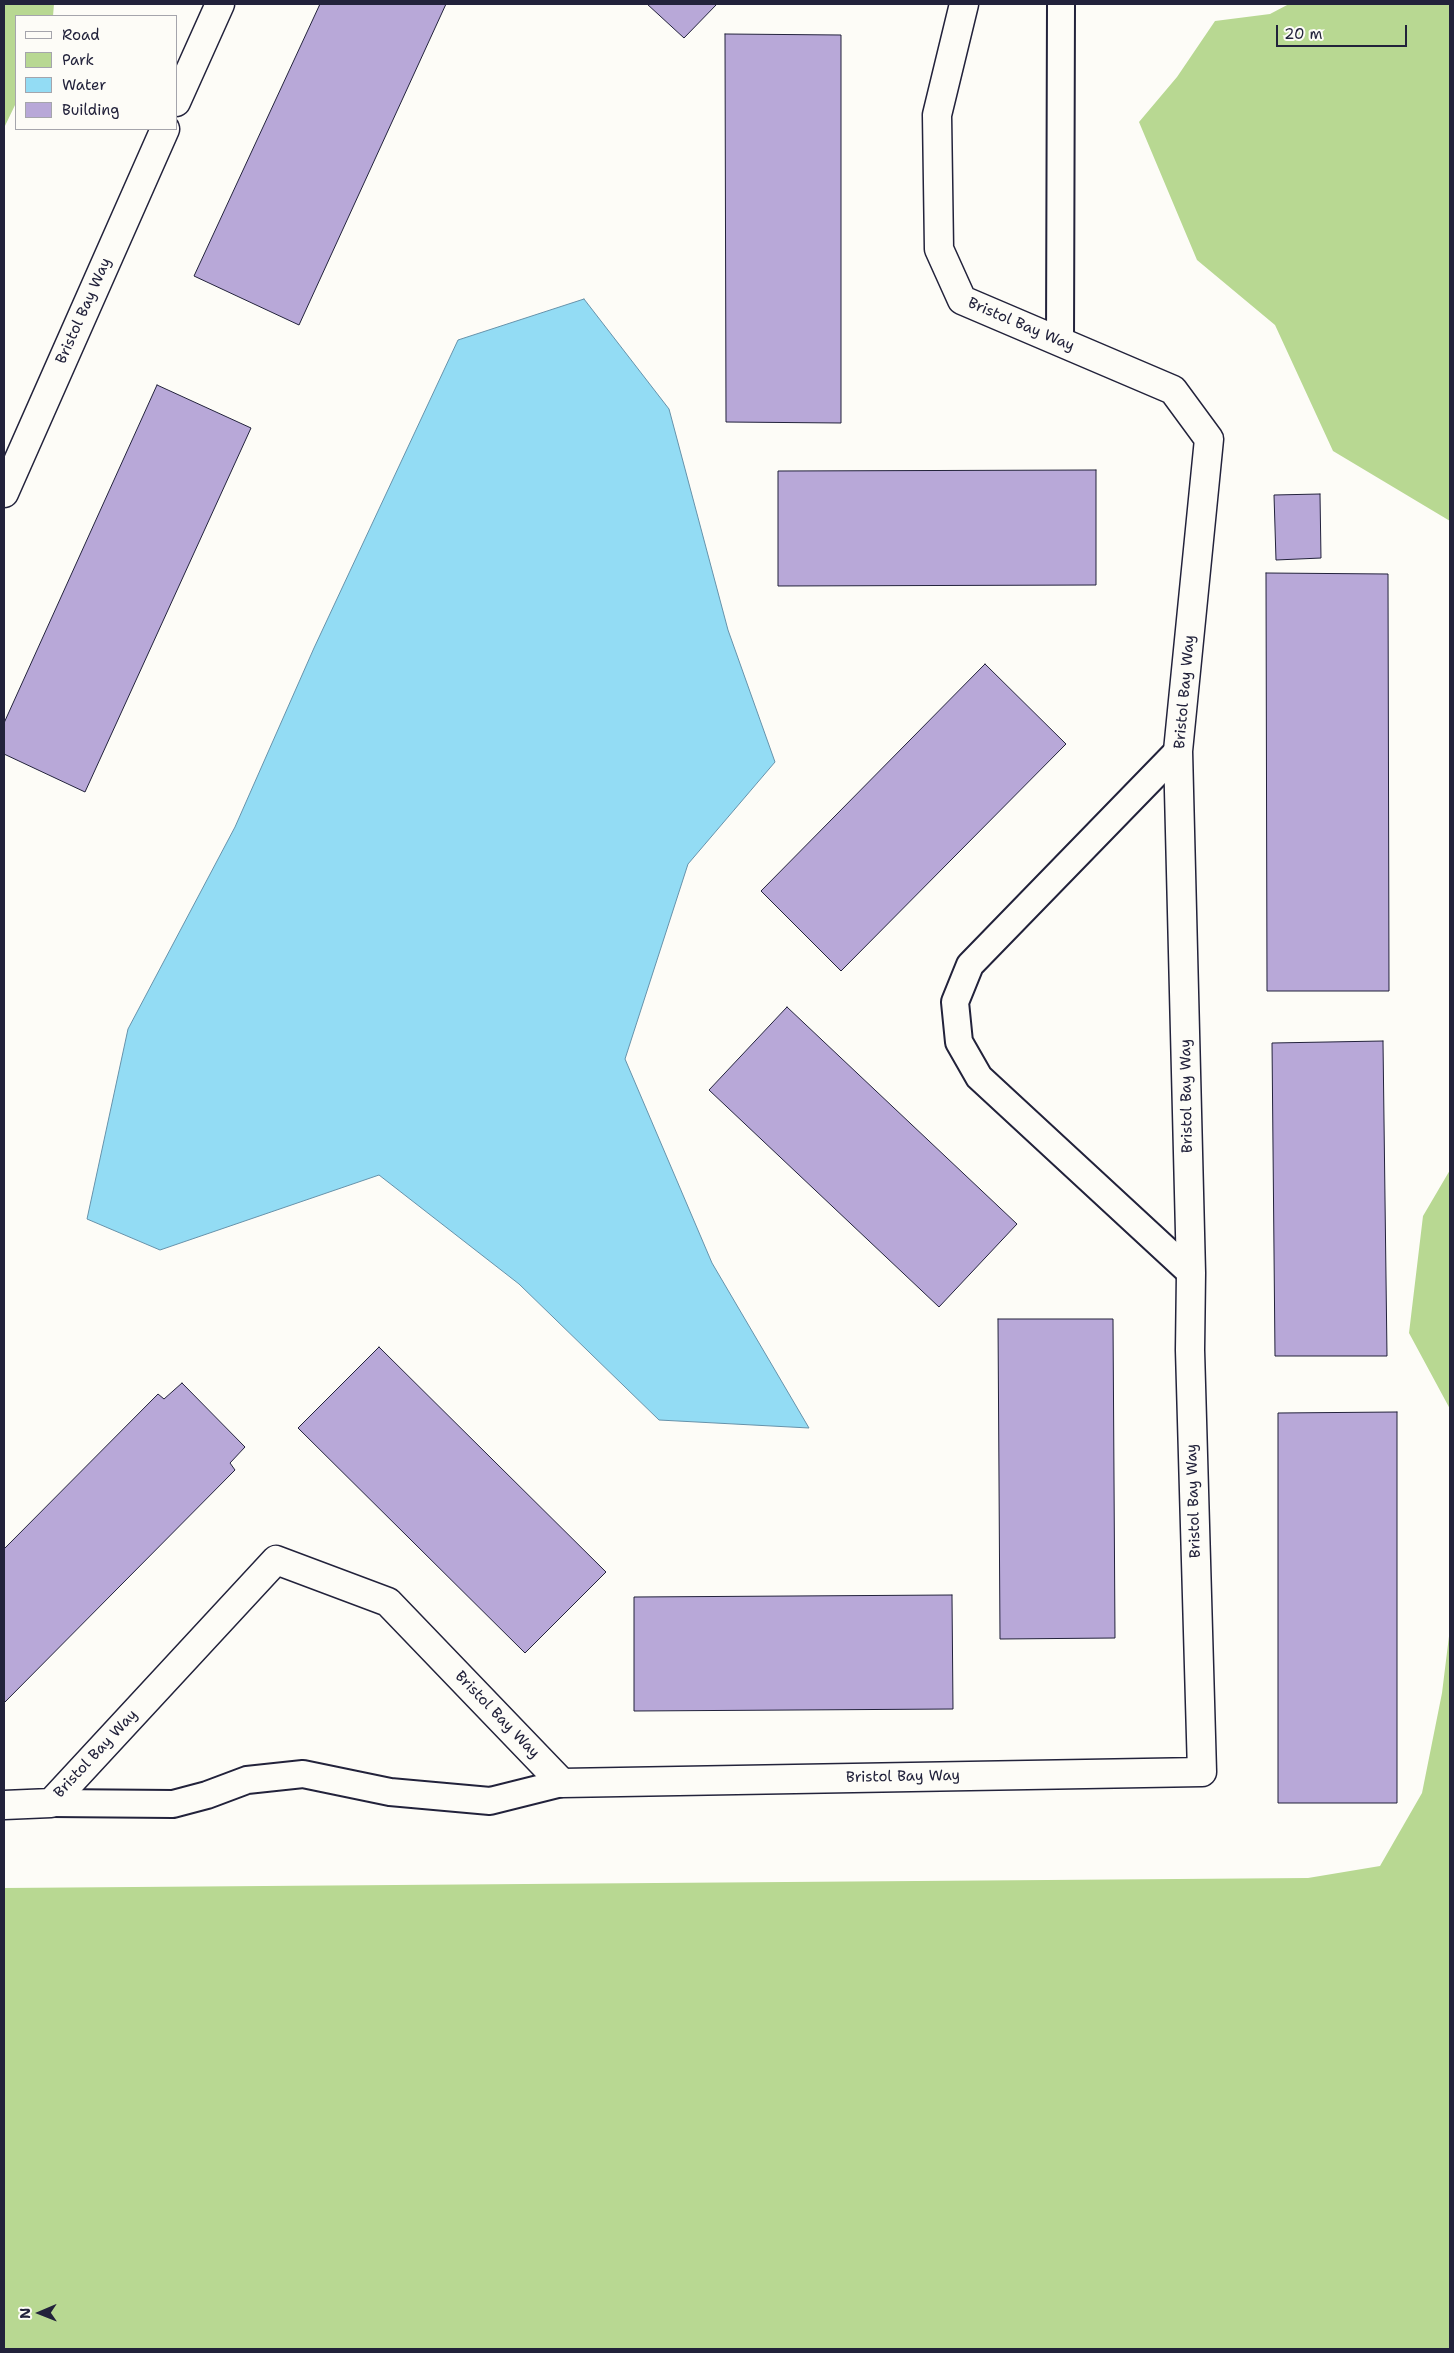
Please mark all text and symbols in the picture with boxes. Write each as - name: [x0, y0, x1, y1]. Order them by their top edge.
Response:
- legend: [15, 15, 178, 130]
- scale bar: [1279, 15, 1410, 47]
- text: 20 m: [1284, 24, 1323, 44]
- text: Road: [62, 25, 100, 45]
- text: Park: [62, 50, 94, 70]
- text: Water: [62, 75, 106, 95]
- text: Building: [62, 100, 119, 120]
- street label: Bristol Bay Way: [53, 255, 115, 367]
- street label: Bristol Bay Way: [965, 294, 1077, 356]
- street label: Bristol Bay Way: [1171, 634, 1199, 750]
- street label: Bristol Bay Way: [1177, 1039, 1197, 1153]
- street label: Bristol Bay Way: [1183, 1444, 1205, 1558]
- street label: Bristol Bay Way: [451, 1668, 543, 1762]
- street label: Bristol Bay Way: [50, 1706, 142, 1802]
- street label: Bristol Bay Way: [846, 1767, 960, 1787]
- north arrow: [15, 2288, 65, 2338]
- text: N: [16, 2308, 34, 2319]

